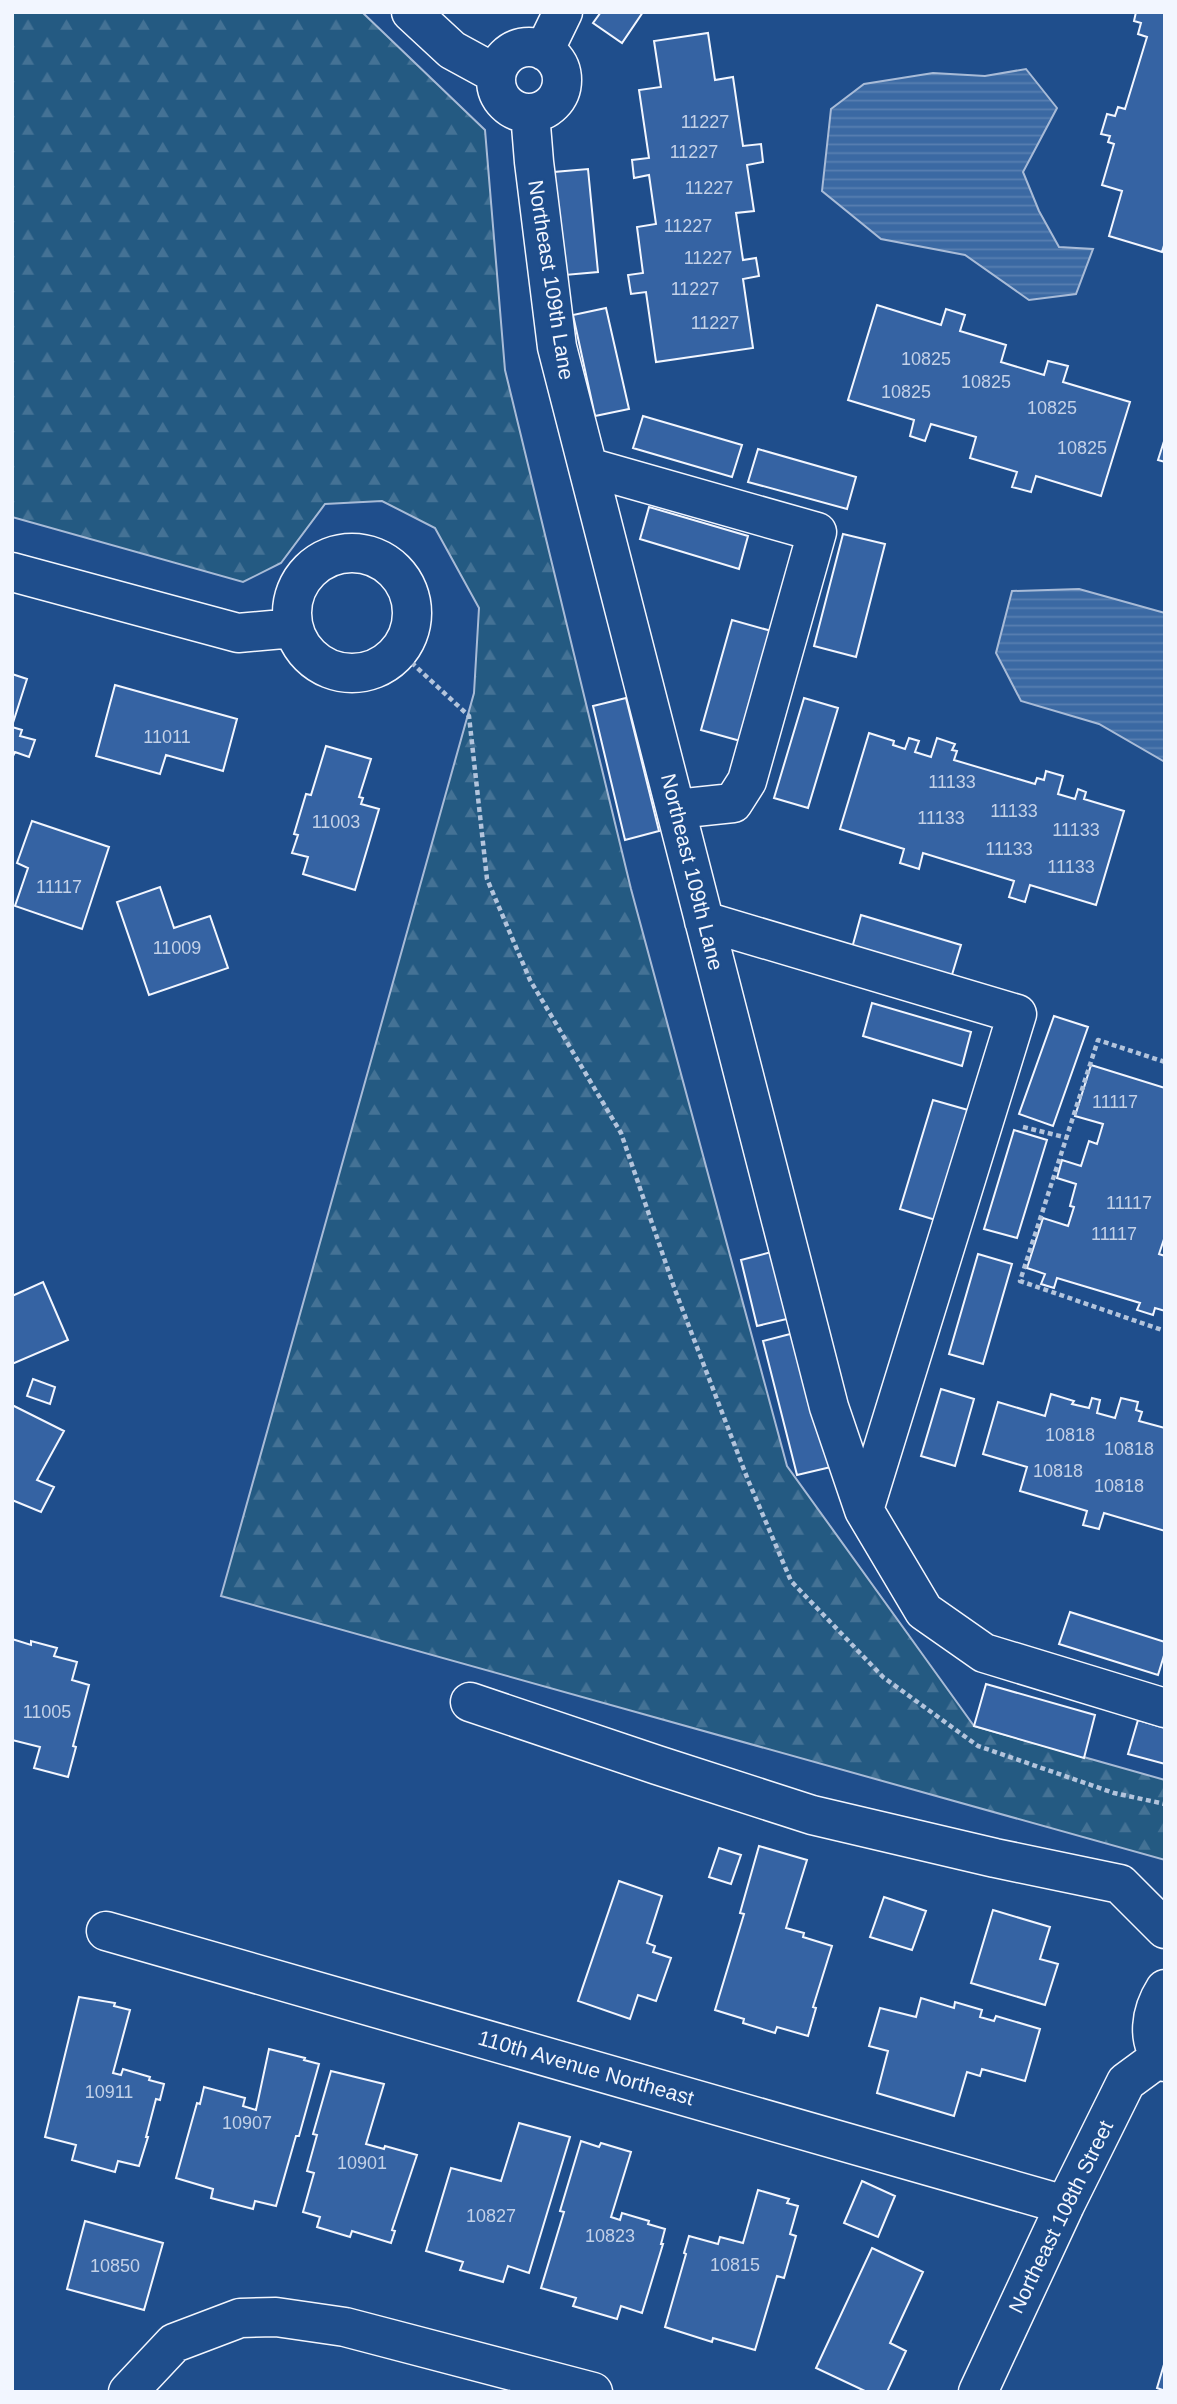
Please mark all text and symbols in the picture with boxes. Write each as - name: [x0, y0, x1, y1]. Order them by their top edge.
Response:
- house number: 11227: [681, 112, 729, 132]
- house number: 11227: [670, 142, 718, 162]
- street label: Northeast 109th Lane: [524, 178, 579, 381]
- house number: 11227: [685, 178, 733, 198]
- house number: 11227: [664, 216, 712, 236]
- house number: 11227: [684, 248, 732, 268]
- house number: 11227: [671, 279, 719, 299]
- house number: 11227: [691, 313, 739, 333]
- house number: 10825: [901, 349, 951, 369]
- house number: 10825: [961, 372, 1011, 392]
- house number: 10825: [881, 382, 931, 402]
- house number: 10825: [1027, 398, 1077, 418]
- house number: 10825: [1057, 438, 1107, 458]
- house number: 11011: [143, 727, 191, 747]
- street label: Northeast 109th Lane: [657, 771, 728, 973]
- house number: 11133: [928, 772, 976, 792]
- house number: 11133: [990, 801, 1038, 821]
- house number: 11133: [917, 808, 965, 828]
- house number: 11003: [312, 812, 360, 832]
- house number: 11133: [1052, 820, 1100, 840]
- house number: 11133: [985, 839, 1033, 859]
- house number: 11133: [1047, 857, 1095, 877]
- house number: 11117: [36, 877, 82, 897]
- house number: 11009: [153, 938, 201, 958]
- house number: 11117: [1092, 1092, 1138, 1112]
- house number: 11117: [1106, 1193, 1152, 1213]
- house number: 11117: [1091, 1224, 1137, 1244]
- house number: 10818: [1045, 1425, 1095, 1445]
- house number: 10818: [1104, 1439, 1154, 1459]
- house number: 10818: [1033, 1461, 1083, 1481]
- house number: 10818: [1094, 1476, 1144, 1496]
- house number: 11005: [23, 1702, 71, 1722]
- street label: 110th Avenue Northeast: [476, 2026, 697, 2109]
- house number: 10911: [85, 2082, 133, 2102]
- house number: 10907: [222, 2113, 272, 2133]
- street label: Northeast 108th Street: [1004, 2117, 1117, 2317]
- house number: 10901: [337, 2153, 387, 2173]
- house number: 10827: [466, 2206, 516, 2226]
- house number: 10823: [585, 2226, 635, 2246]
- house number: 10815: [710, 2255, 760, 2275]
- house number: 10850: [90, 2256, 140, 2276]

